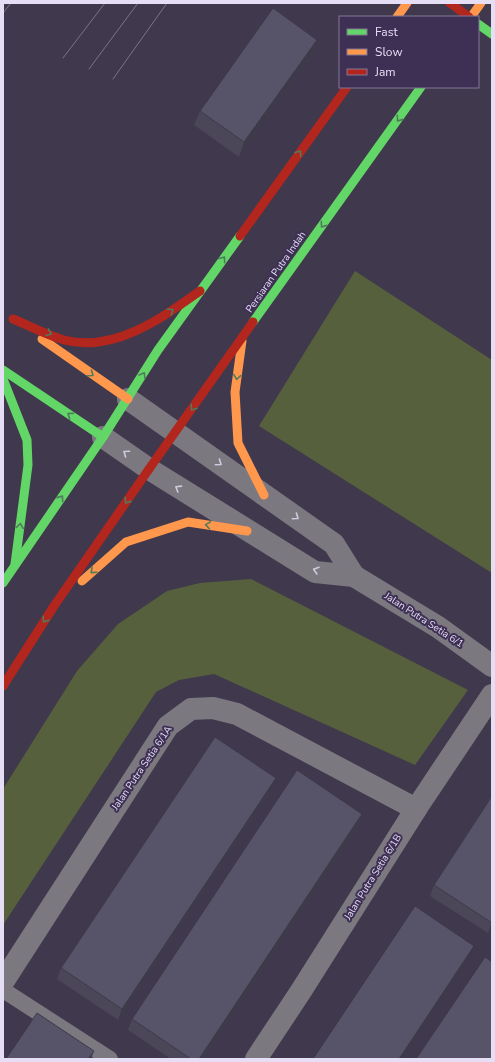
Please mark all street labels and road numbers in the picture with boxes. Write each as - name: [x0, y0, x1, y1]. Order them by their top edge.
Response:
- street label: Persiaran Putra Indah: [243, 229, 309, 315]
- street label: Jalan Putra Setia 6/1: [381, 589, 466, 651]
- street label: Jalan Putra Setia 6/1A: [108, 722, 176, 814]
- street label: Jalan Putra Setia 6/1B: [340, 831, 405, 923]

